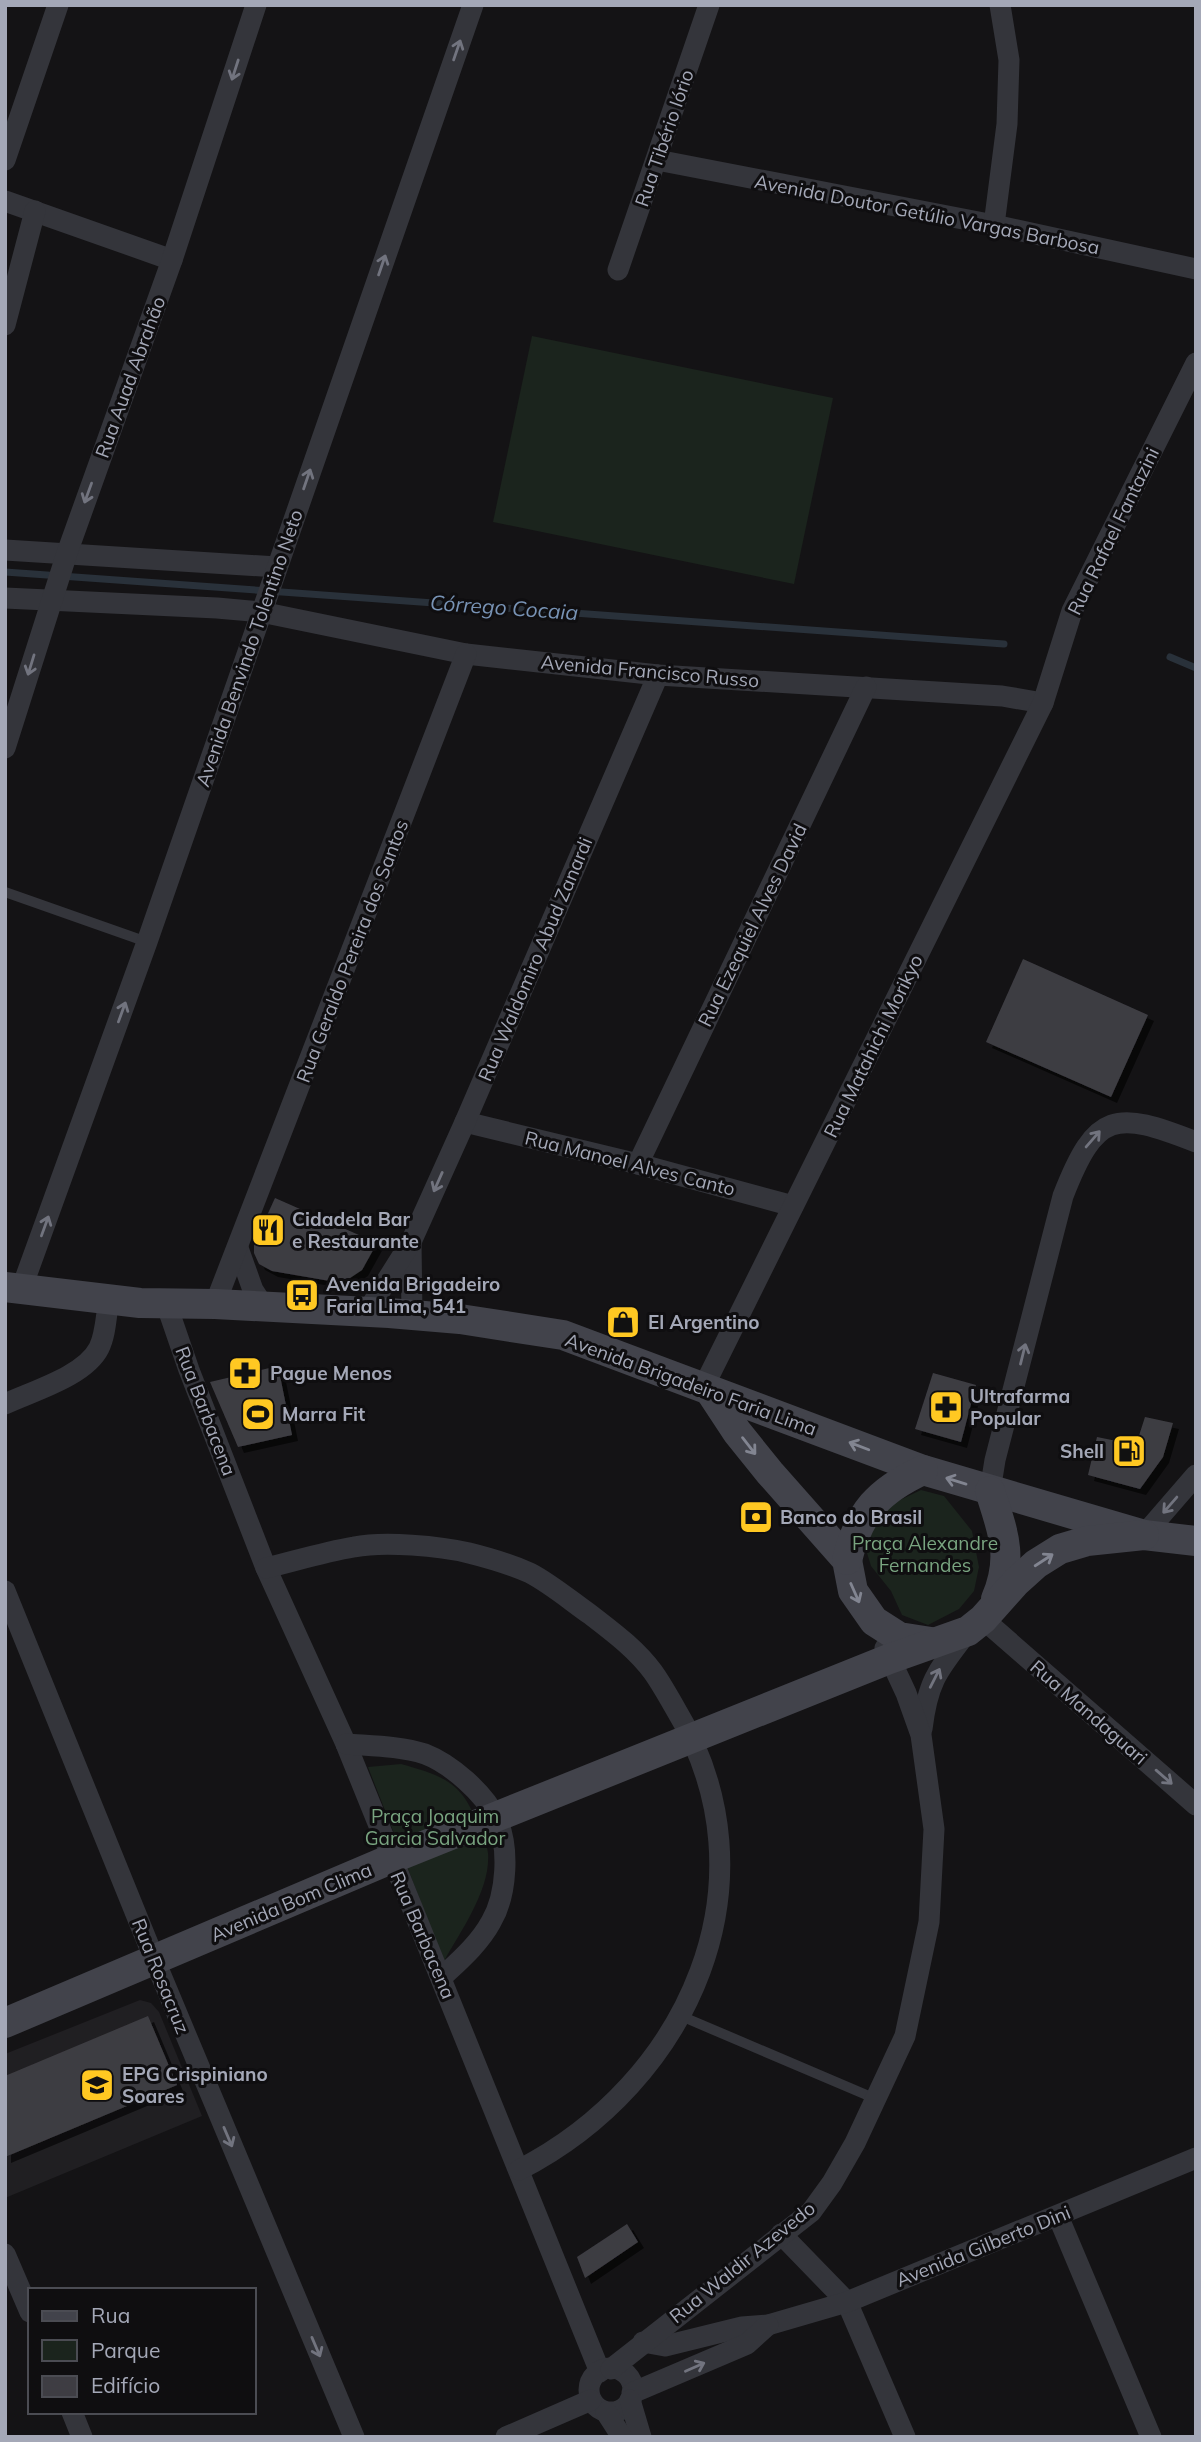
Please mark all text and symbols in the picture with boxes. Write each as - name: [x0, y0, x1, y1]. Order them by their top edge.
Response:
- one-way arrow: [452, 39, 464, 61]
- one-way arrow: [228, 59, 241, 81]
- street label: Rua Tibério Iório: [629, 66, 699, 210]
- street label: Avenida Doutor Getúlio Vargas Barbosa: [752, 169, 1102, 259]
- one-way arrow: [377, 254, 389, 276]
- street label: Rua Auad Abrahão: [90, 293, 170, 461]
- street label: Rua Rafael Fantazini: [1062, 443, 1164, 619]
- one-way arrow: [302, 469, 315, 491]
- one-way arrow: [81, 482, 93, 504]
- street label: Avenida Benvindo Tolentino Neto: [190, 506, 308, 790]
- water label: Córrego Cocaia: [429, 589, 579, 625]
- street label: Avenida Francisco Russo: [540, 649, 760, 693]
- one-way arrow: [24, 654, 37, 676]
- street label: Rua Geraldo Pereira dos Santos: [291, 816, 413, 1086]
- street label: Rua Ezequiel Alves David: [692, 820, 812, 1030]
- street label: Rua Waldomiro Abud Zanardi: [473, 833, 597, 1085]
- street label: Rua Matahichi Morikyo: [818, 951, 928, 1141]
- one-way arrow: [117, 1002, 129, 1024]
- street label: Rua Manoel Alves Canto: [522, 1125, 738, 1201]
- one-way arrow: [1085, 1131, 1101, 1149]
- one-way arrow: [431, 1171, 444, 1192]
- place label: Cidadela Bar e Restaurante: [292, 1207, 419, 1253]
- restaurant icon: Cidadela Bar e Restaurante: [249, 1211, 287, 1249]
- one-way arrow: [39, 1216, 52, 1238]
- place label: Avenida Brigadeiro Faria Lima, 541: [326, 1272, 500, 1318]
- bus stop icon: Avenida Brigadeiro Faria Lima, 541: [283, 1276, 321, 1314]
- shop icon: El Argentino: [604, 1303, 642, 1341]
- place label: El Argentino: [648, 1310, 760, 1334]
- street label: Avenida Brigadeiro Faria Lima: [562, 1327, 820, 1441]
- street label: Rua Barbacena: [170, 1343, 242, 1479]
- one-way arrow: [1017, 1343, 1030, 1365]
- pharmacy icon: Pague Menos: [226, 1354, 264, 1392]
- place label: Pague Menos: [270, 1361, 392, 1385]
- place label: Ultrafarma Popular: [970, 1384, 1070, 1430]
- pharmacy icon: Ultrafarma Popular: [927, 1388, 965, 1426]
- sports icon: Marra Fit: [239, 1395, 277, 1433]
- place label: Marra Fit: [282, 1402, 365, 1426]
- fuel station icon: Shell: [1110, 1432, 1148, 1470]
- one-way arrow: [742, 1437, 757, 1455]
- one-way arrow: [848, 1439, 870, 1452]
- place label: Shell: [1060, 1439, 1104, 1463]
- one-way arrow: [946, 1474, 968, 1486]
- one-way arrow: [1162, 1496, 1178, 1514]
- bank icon: Banco do Brasil: [737, 1498, 775, 1536]
- place label: Banco do Brasil: [780, 1505, 922, 1529]
- park label: Praça Alexandre Fernandes: [852, 1531, 998, 1577]
- one-way arrow: [1033, 1553, 1053, 1567]
- one-way arrow: [849, 1582, 862, 1603]
- street label: Rua Mandaguari: [1026, 1655, 1152, 1769]
- one-way arrow: [928, 1668, 942, 1689]
- one-way arrow: [1155, 1769, 1173, 1785]
- park label: Praça Joaquim Garcia Salvador: [365, 1804, 505, 1850]
- street label: Avenida Bom Clima: [207, 1857, 375, 1947]
- street label: Rua Barbacena: [385, 1867, 461, 2003]
- street label: Rua Rosacruz: [127, 1915, 195, 2037]
- place label: EPG Crispiniano Soares: [122, 2062, 268, 2108]
- school or university icon: EPG Crispiniano Soares: [78, 2066, 116, 2104]
- one-way arrow: [223, 2126, 236, 2147]
- street label: Rua Waldir Azevedo: [664, 2196, 820, 2328]
- street label: Avenida Gilberto Dini: [892, 2200, 1074, 2292]
- legend: [28, 2288, 256, 2414]
- text: Rua: [91, 2302, 130, 2328]
- one-way arrow: [311, 2335, 324, 2357]
- text: Parque: [91, 2337, 160, 2363]
- one-way arrow: [684, 2360, 705, 2373]
- text: Edifício: [91, 2372, 160, 2398]

